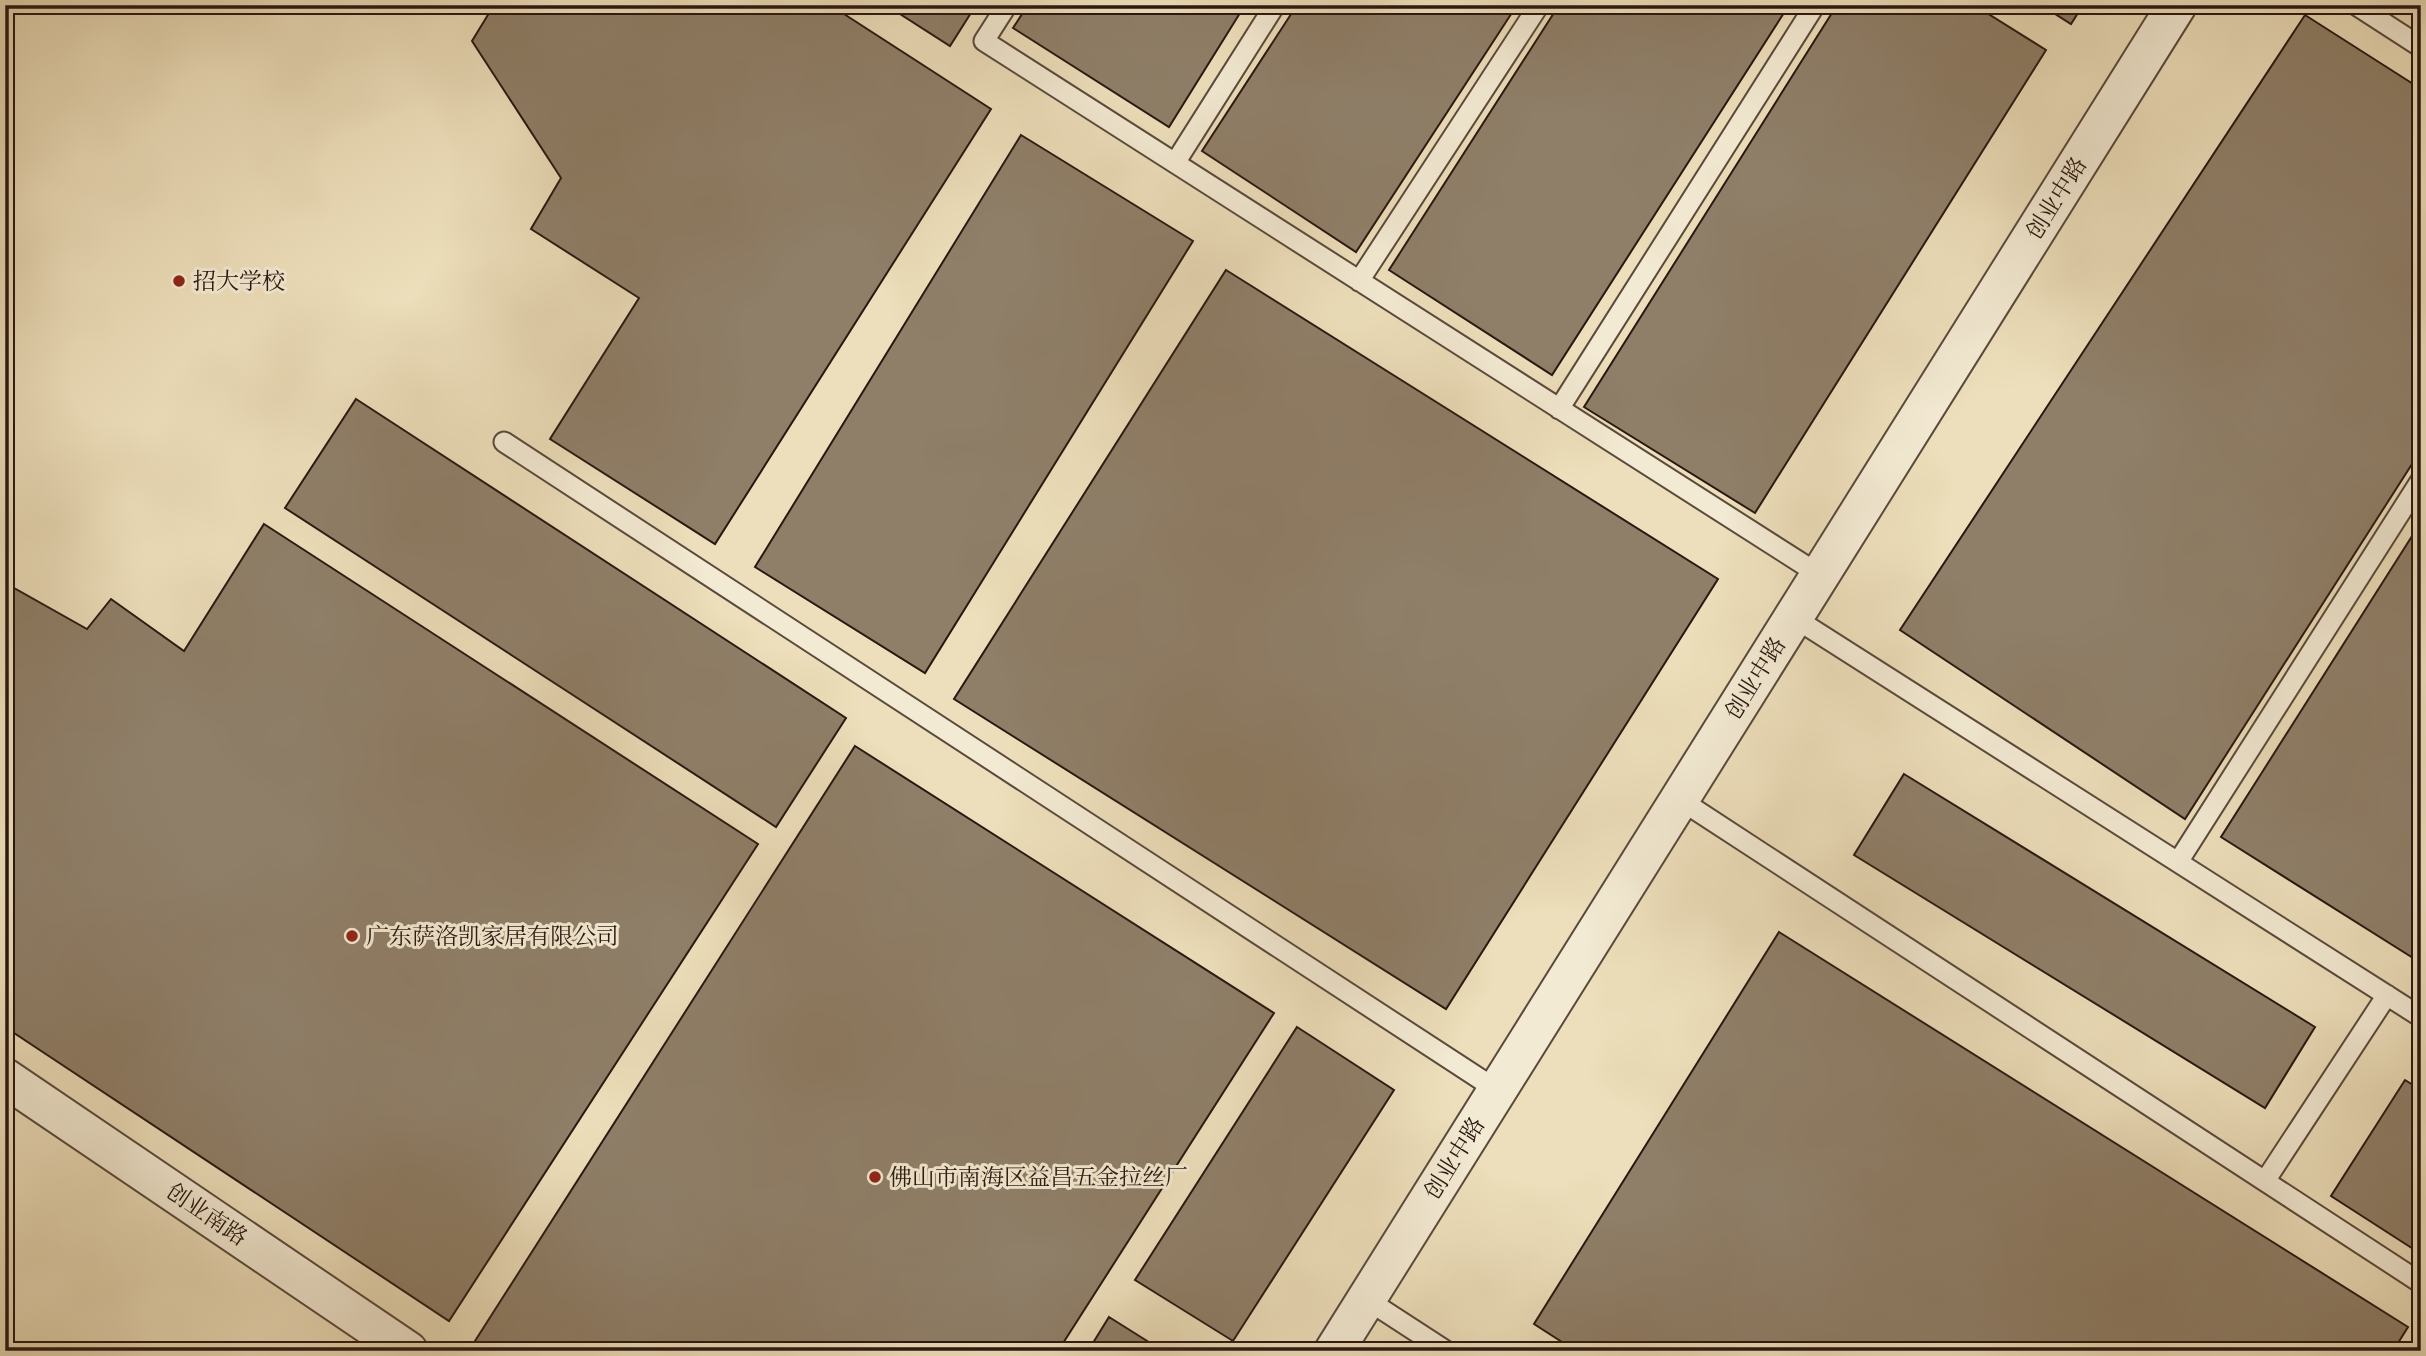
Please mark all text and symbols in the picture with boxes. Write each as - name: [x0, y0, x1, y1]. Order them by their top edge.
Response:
- street label: 创业中路: [2020, 152, 2092, 244]
- place label: 招大学校: [193, 267, 285, 295]
- marker: 招大学校: [171, 273, 187, 289]
- street label: 创业中路: [1719, 632, 1791, 724]
- place label: 广东萨洛凯家居有限公司: [366, 922, 619, 950]
- marker: 广东萨洛凯家居有限公司: [344, 928, 360, 944]
- street label: 创业中路: [1418, 1112, 1490, 1204]
- place label: 佛山市南海区益昌五金拉丝厂: [889, 1163, 1188, 1191]
- marker: 佛山市南海区益昌五金拉丝厂: [867, 1169, 883, 1185]
- street label: 创业南路: [161, 1177, 253, 1251]

